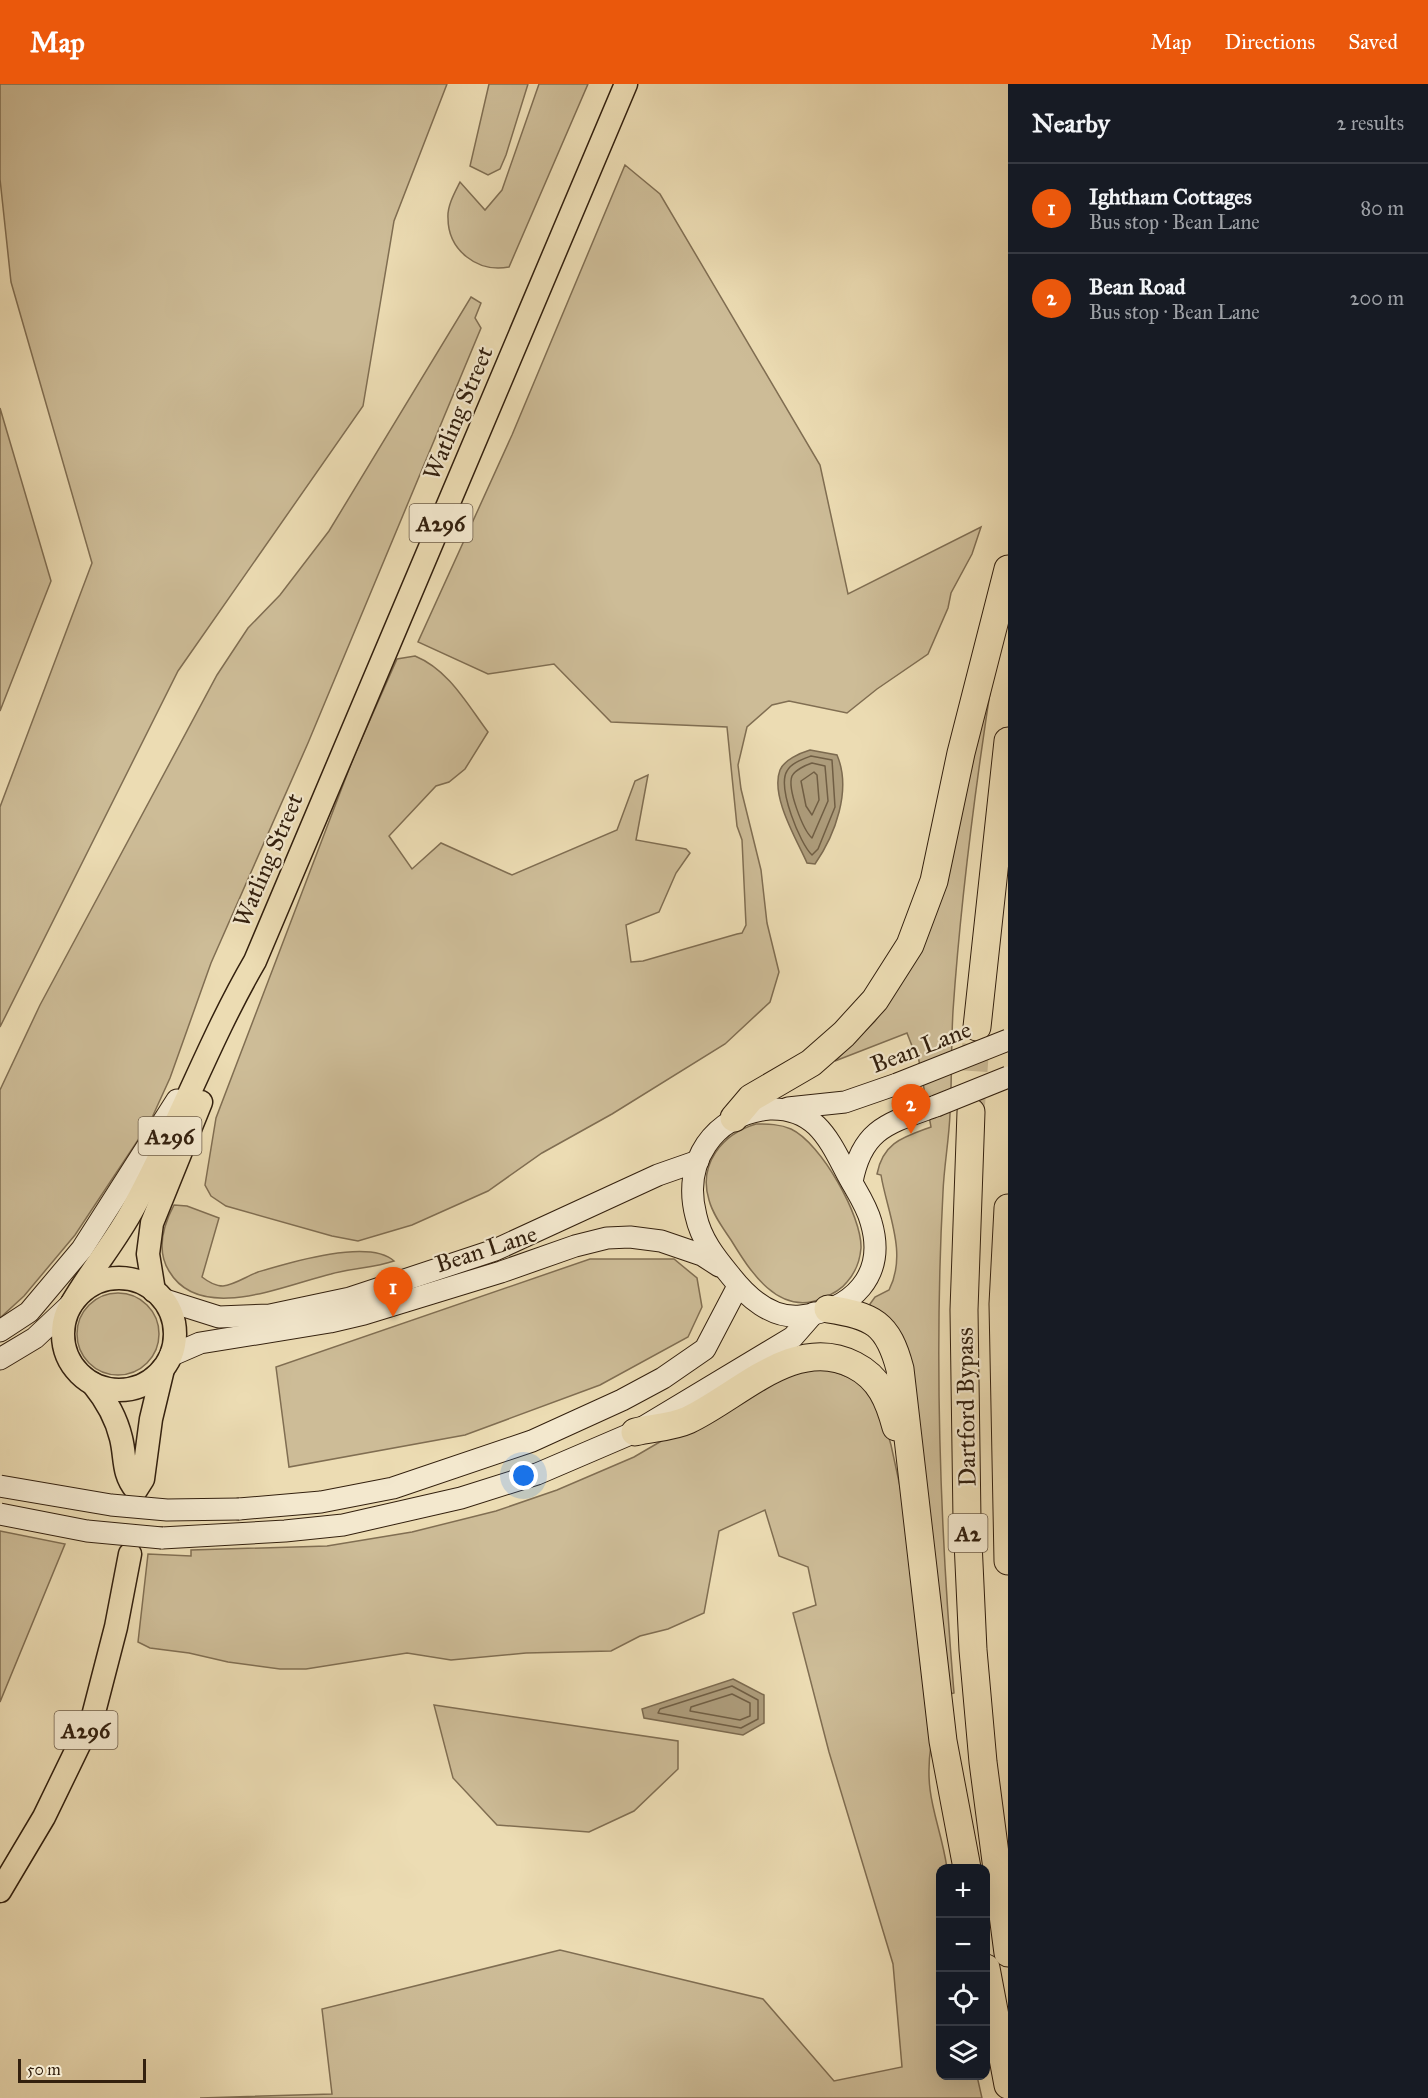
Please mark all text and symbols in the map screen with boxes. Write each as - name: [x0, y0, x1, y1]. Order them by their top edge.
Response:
- text: Map: [30, 25, 85, 60]
- text: Map: [1151, 29, 1192, 55]
- text: Directions: [1225, 29, 1315, 55]
- text: Saved: [1348, 29, 1398, 55]
- text: Nearby: [1032, 107, 1110, 139]
- text: 2 results: [1336, 111, 1404, 135]
- text: Ightham Cottages: [1089, 183, 1252, 210]
- text: 1: [1048, 196, 1055, 220]
- text: 80 m: [1361, 196, 1404, 220]
- text: Bus stop · Bean Lane: [1089, 210, 1260, 234]
- text: Bean Road: [1089, 273, 1186, 300]
- text: 2: [1047, 286, 1056, 310]
- text: 200 m: [1350, 286, 1404, 310]
- text: Bus stop · Bean Lane: [1089, 300, 1260, 324]
- street label: Watling Street: [416, 341, 500, 484]
- road number: A296: [410, 504, 472, 542]
- street label: Watling Street: [226, 788, 310, 931]
- street label: Bean Lane: [867, 1014, 975, 1080]
- pin: 2: [892, 1084, 930, 1134]
- road number: A296: [138, 1117, 201, 1155]
- street label: Bean Lane: [431, 1219, 541, 1279]
- pin: 1: [374, 1268, 412, 1317]
- street label: Dartford Bypass: [950, 1327, 982, 1487]
- your location: [509, 1461, 538, 1490]
- road number: A2: [948, 1514, 988, 1552]
- road number: A296: [54, 1711, 118, 1749]
- map controls: [936, 1864, 990, 2080]
- button: +: [936, 1864, 990, 1918]
- button: −: [936, 1918, 990, 1972]
- button: locate: [936, 1972, 990, 2026]
- button: layers: [936, 2026, 990, 2080]
- scale bar: [18, 2056, 146, 2084]
- text: 50 m: [27, 2060, 61, 2079]

